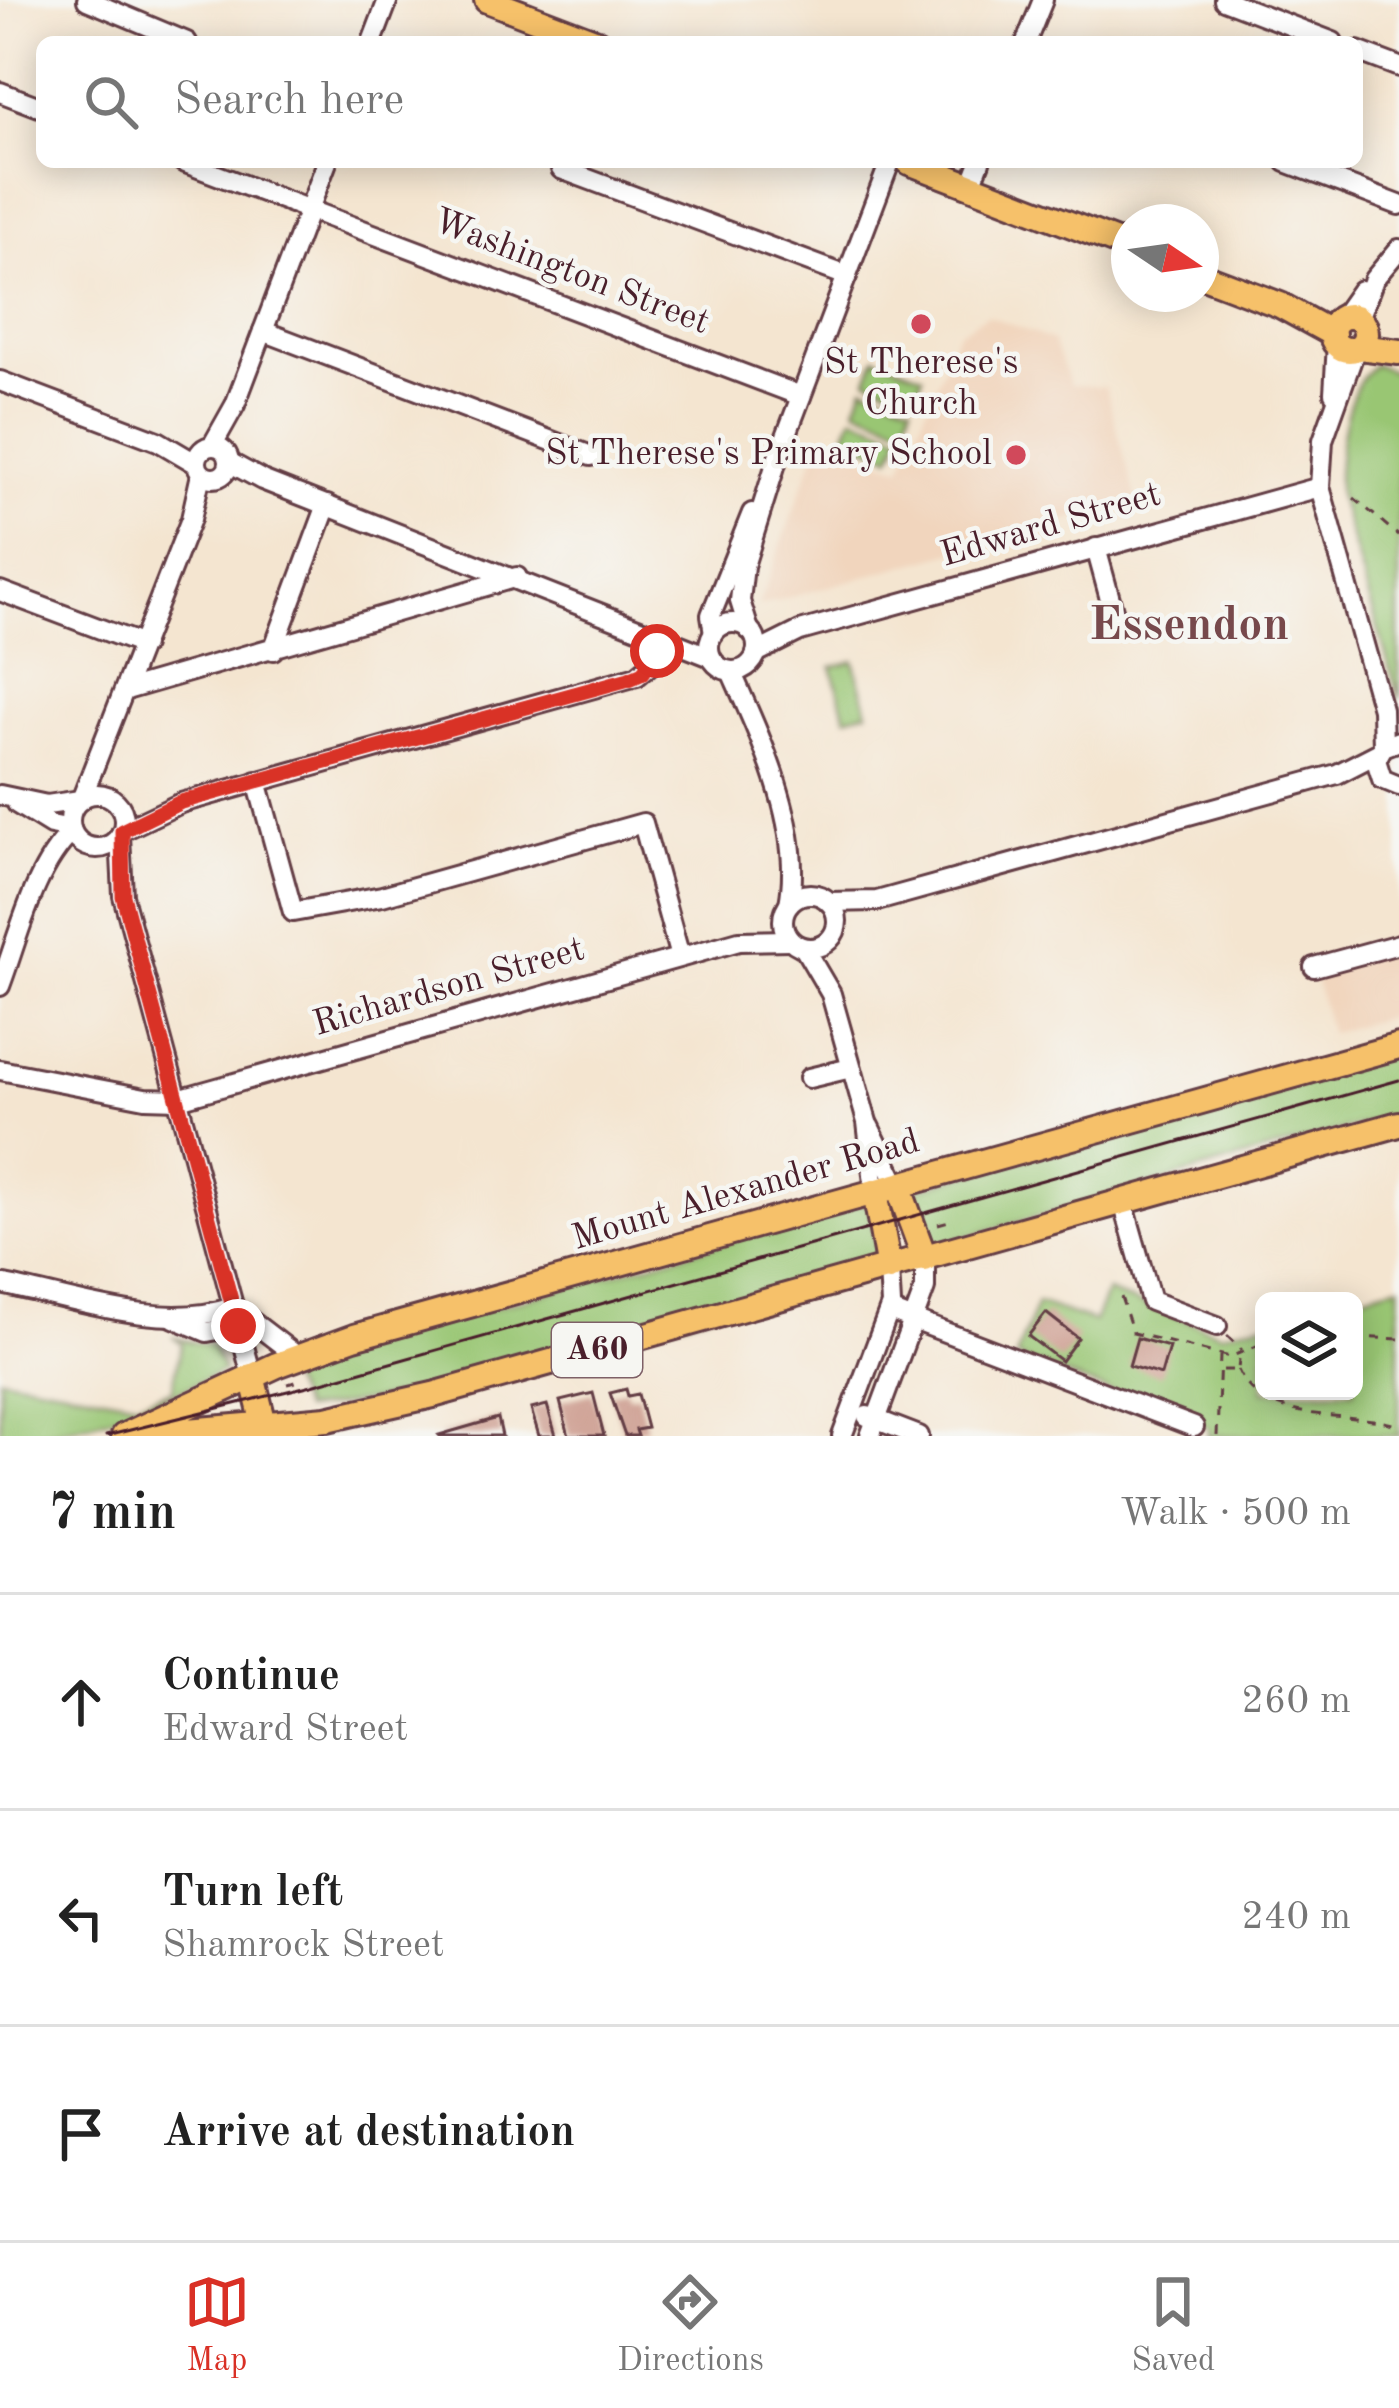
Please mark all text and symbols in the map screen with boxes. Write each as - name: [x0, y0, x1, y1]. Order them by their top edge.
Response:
- search box: [36, 36, 1363, 168]
- icon: search: [78, 69, 144, 135]
- text: Search here: [174, 79, 404, 124]
- street label: Washington Street: [428, 204, 714, 342]
- north arrow: [1111, 204, 1219, 312]
- marker: St Therese's Church: [908, 311, 934, 337]
- place label: St Therese's Church: [824, 346, 1018, 423]
- place label: St Therese's Primary School: [545, 437, 992, 473]
- marker: St Therese's Primary School: [1003, 442, 1029, 468]
- street label: Edward Street: [937, 477, 1165, 575]
- district label: Essendon: [1089, 602, 1289, 650]
- route start: [630, 624, 684, 678]
- street label: Richardson Street: [309, 932, 589, 1044]
- street label: Mount Alexander Road: [568, 1124, 924, 1258]
- map controls: [1255, 1292, 1363, 1400]
- button: layers: [1255, 1292, 1363, 1400]
- route end: [211, 1299, 265, 1353]
- road number: A60: [552, 1323, 642, 1377]
- text: 7 min: [48, 1489, 176, 1540]
- text: Walk · 500 m: [1120, 1494, 1351, 1533]
- text: Continue: [162, 1655, 340, 1700]
- icon: ahead: [48, 1669, 114, 1735]
- text: 260 m: [1241, 1682, 1351, 1721]
- text: Edward Street: [162, 1710, 408, 1749]
- text: Turn left: [162, 1871, 343, 1916]
- icon: left: [48, 1885, 114, 1951]
- text: 240 m: [1241, 1898, 1351, 1937]
- text: Shamrock Street: [162, 1926, 445, 1965]
- icon: arrive: [48, 2101, 114, 2167]
- text: Arrive at destination: [162, 2111, 575, 2156]
- tab: Map: [184, 2269, 250, 2382]
- tab: Directions: [617, 2269, 764, 2382]
- tab: Saved: [1131, 2269, 1215, 2382]

